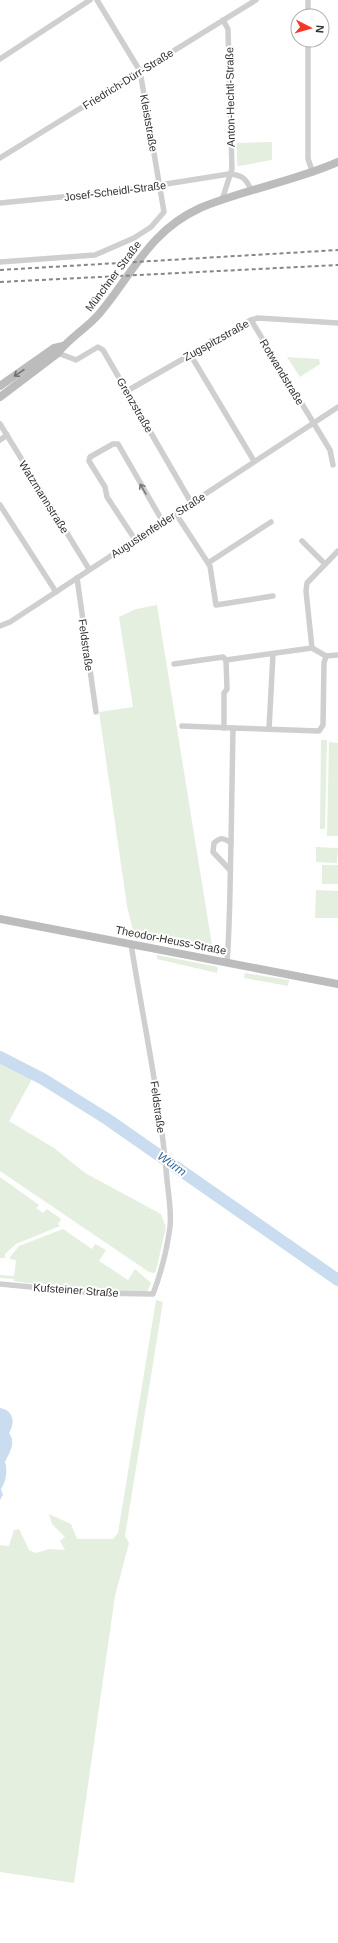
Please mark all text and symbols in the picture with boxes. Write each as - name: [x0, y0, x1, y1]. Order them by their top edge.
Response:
- north arrow: [290, 8, 330, 48]
- text: N: [314, 24, 326, 34]
- street label: Friedrich-Dürr-Straße: [81, 46, 175, 112]
- street label: Anton-Hechtl-Straße: [223, 47, 237, 147]
- street label: Kleiststraße: [138, 93, 160, 153]
- street label: Josef-Scheidl-Straße: [63, 179, 167, 203]
- street label: Münchner Straße: [83, 238, 143, 314]
- street label: Zugspitzstraße: [181, 317, 251, 363]
- street label: Rotwandstraße: [258, 337, 306, 407]
- one-way arrow: [14, 369, 25, 377]
- street label: Grenzstraße: [115, 376, 155, 434]
- street label: Watzmannstraße: [17, 458, 71, 536]
- one-way arrow: [139, 483, 147, 495]
- street label: Augustenfelder Straße: [109, 490, 207, 560]
- street label: Feldstraße: [76, 618, 96, 672]
- street label: Theodor-Heuss-Straße: [115, 923, 227, 957]
- street label: Feldstraße: [148, 1080, 168, 1134]
- water label: Würm: [155, 1149, 189, 1179]
- street label: Kufsteiner Straße: [33, 1281, 119, 1299]

